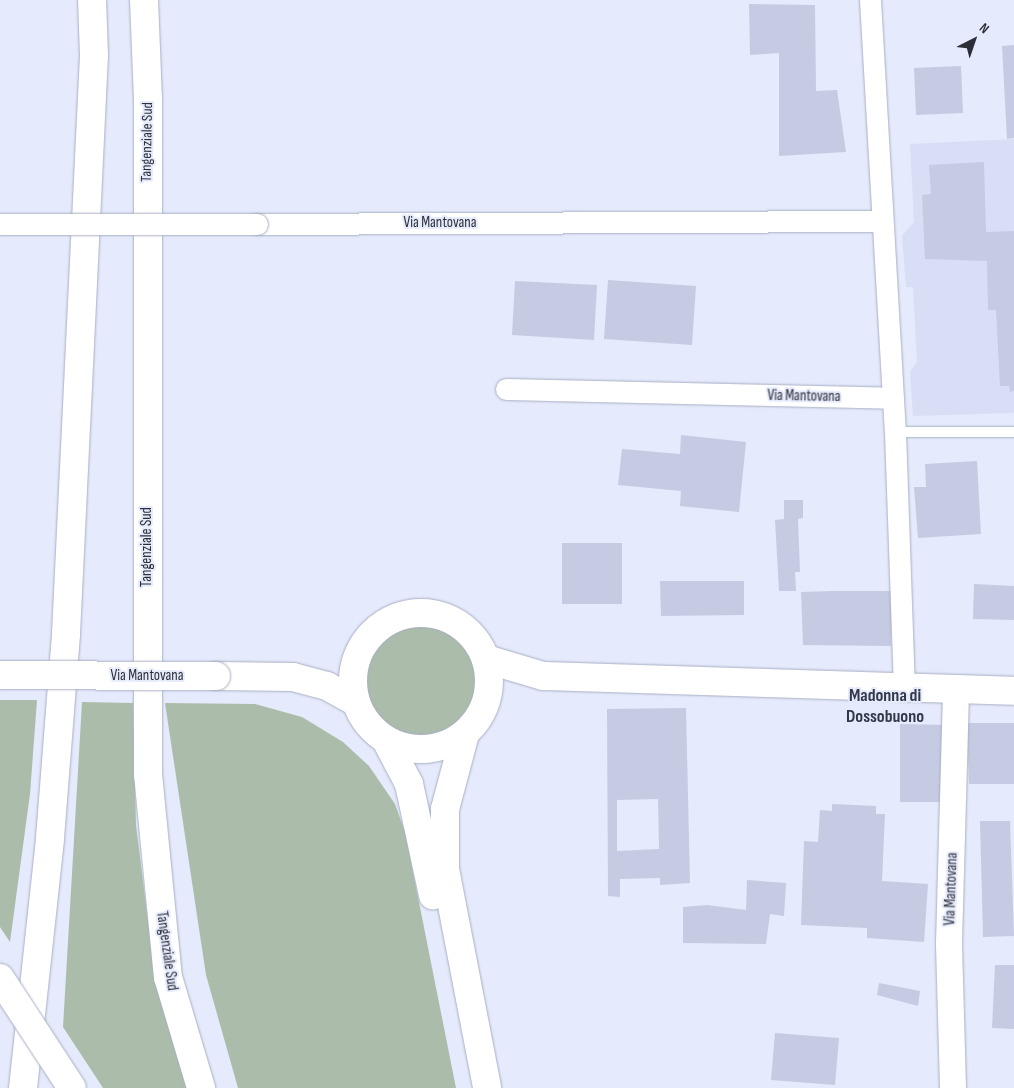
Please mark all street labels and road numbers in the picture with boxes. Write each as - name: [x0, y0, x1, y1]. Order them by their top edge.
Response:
- street label: Tangenziale Sud: [137, 102, 157, 182]
- street label: Via Mantovana: [403, 214, 477, 232]
- street label: Via Mantovana: [767, 386, 841, 406]
- street label: Tangenziale Sud: [138, 507, 156, 587]
- street label: Via Mantovana: [110, 667, 184, 685]
- street label: Via Mantovana: [941, 852, 961, 926]
- street label: Tangenziale Sud: [153, 910, 181, 992]

